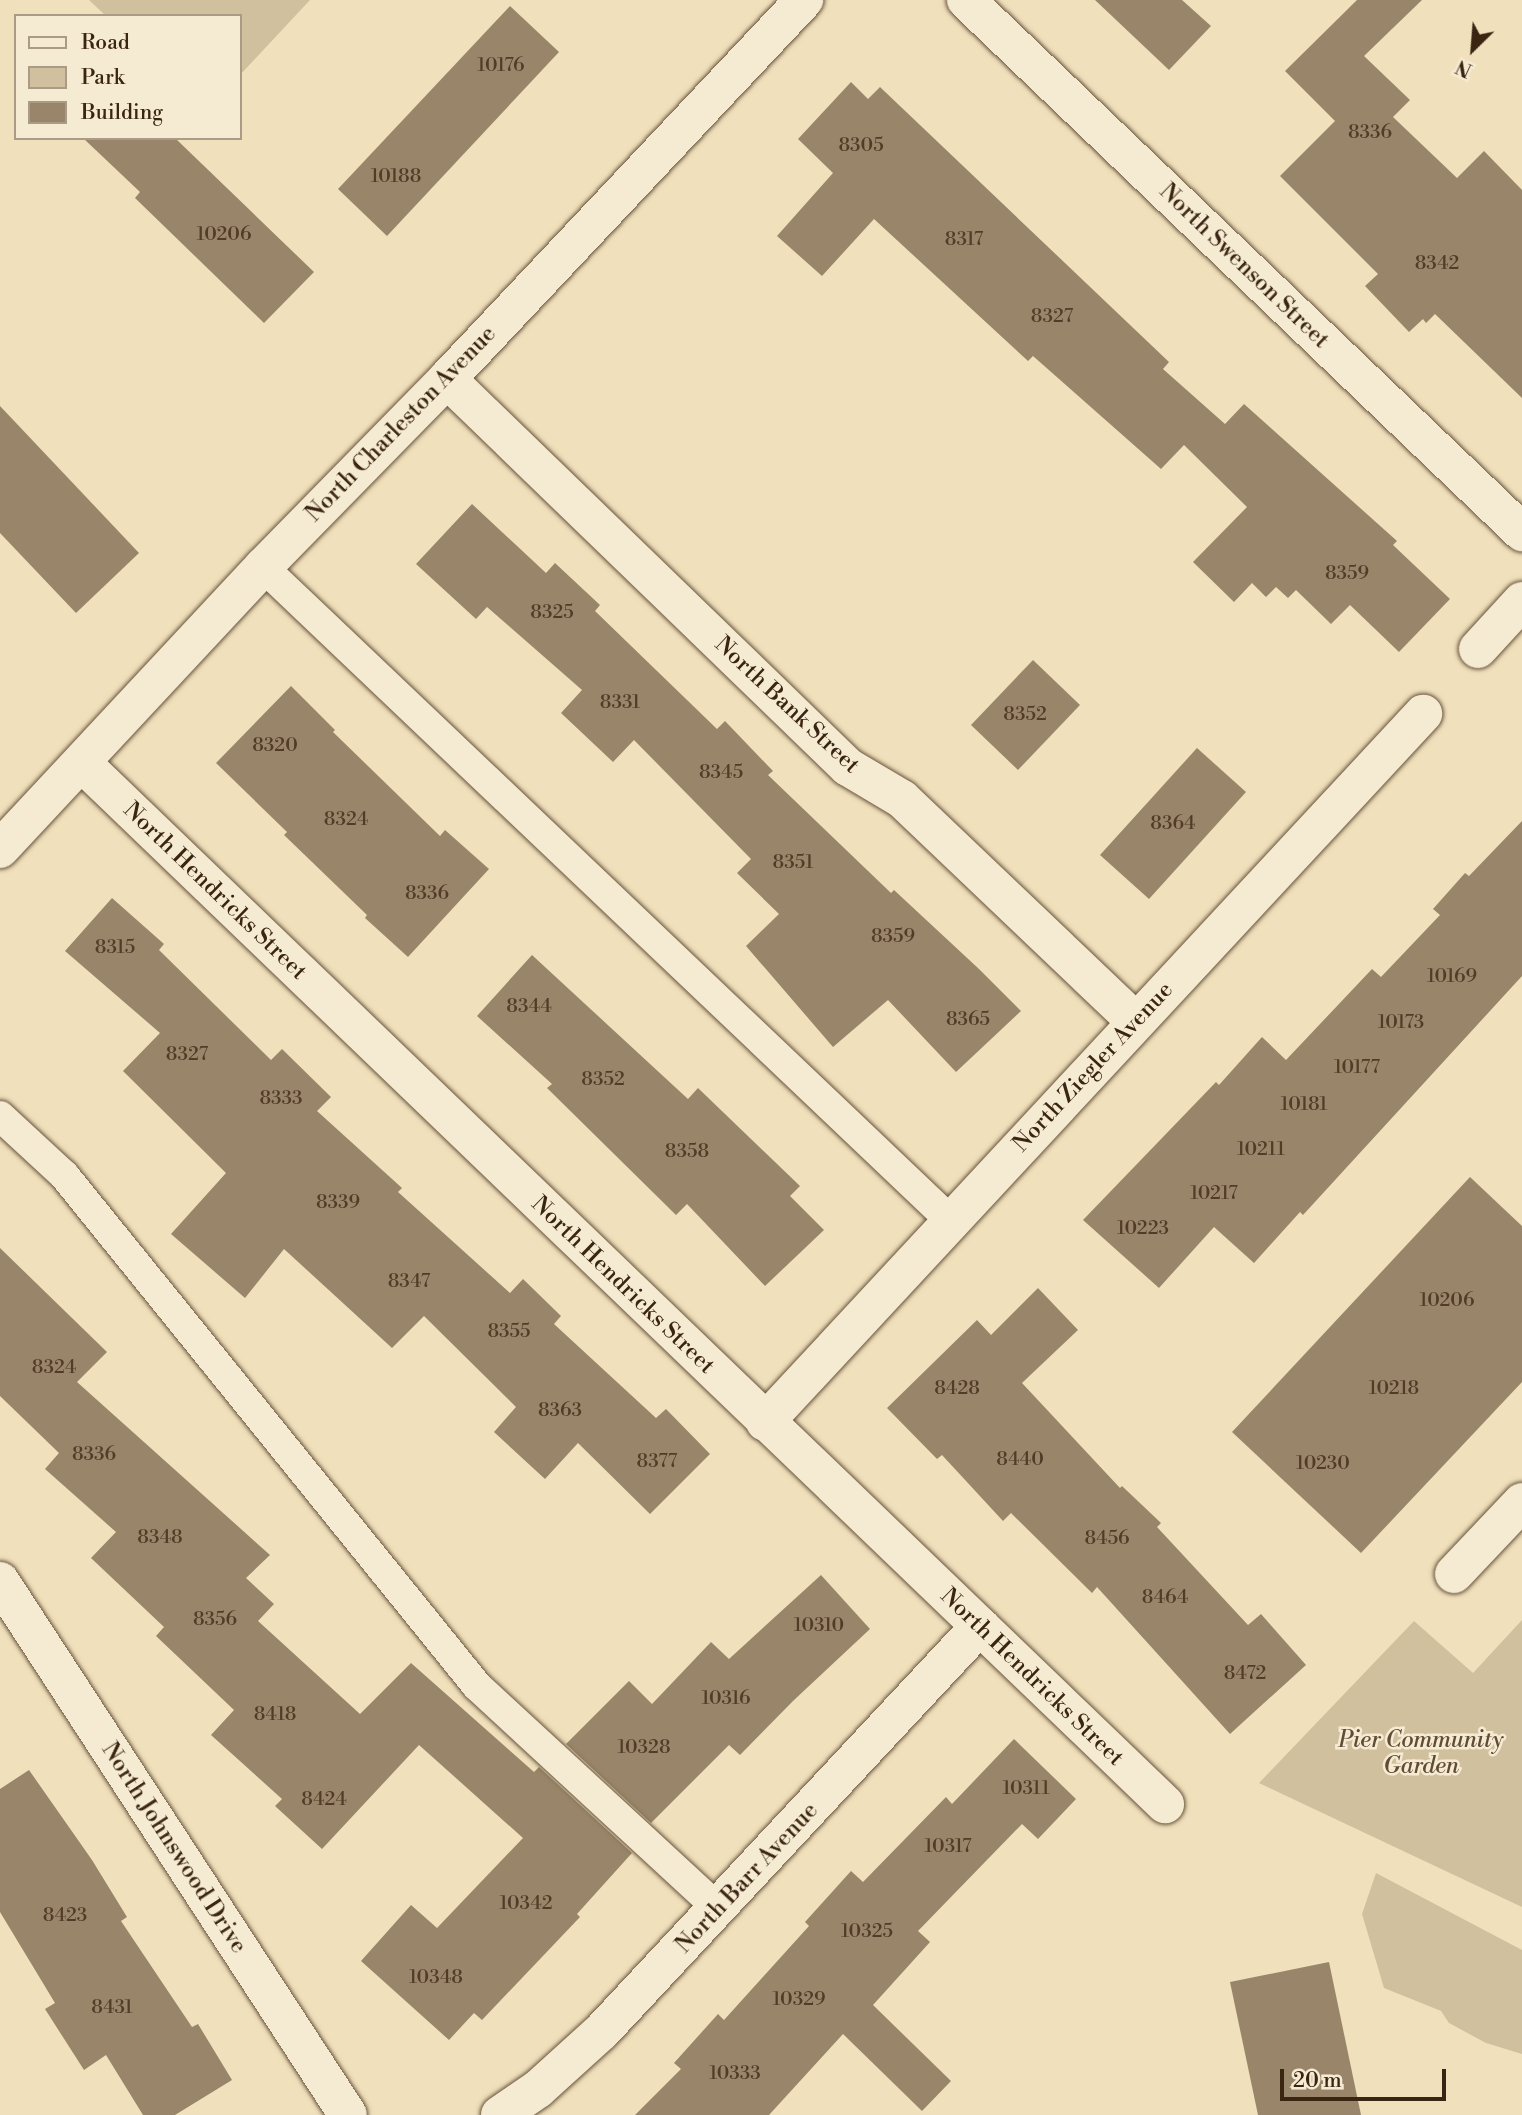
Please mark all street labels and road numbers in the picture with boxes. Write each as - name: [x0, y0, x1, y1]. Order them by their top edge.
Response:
- street label: North Swenson Street: [1153, 178, 1335, 354]
- street label: North Charleston Avenue: [300, 320, 502, 528]
- street label: North Bank Street: [709, 631, 865, 779]
- street label: North Hendricks Street: [118, 796, 312, 986]
- street label: North Ziegler Avenue: [1007, 976, 1179, 1158]
- street label: North Hendricks Street: [526, 1190, 720, 1380]
- street label: North Hendricks Street: [935, 1582, 1129, 1772]
- street label: North Johnswood Drive: [96, 1737, 252, 1959]
- street label: North Barr Avenue: [670, 1797, 824, 1959]

